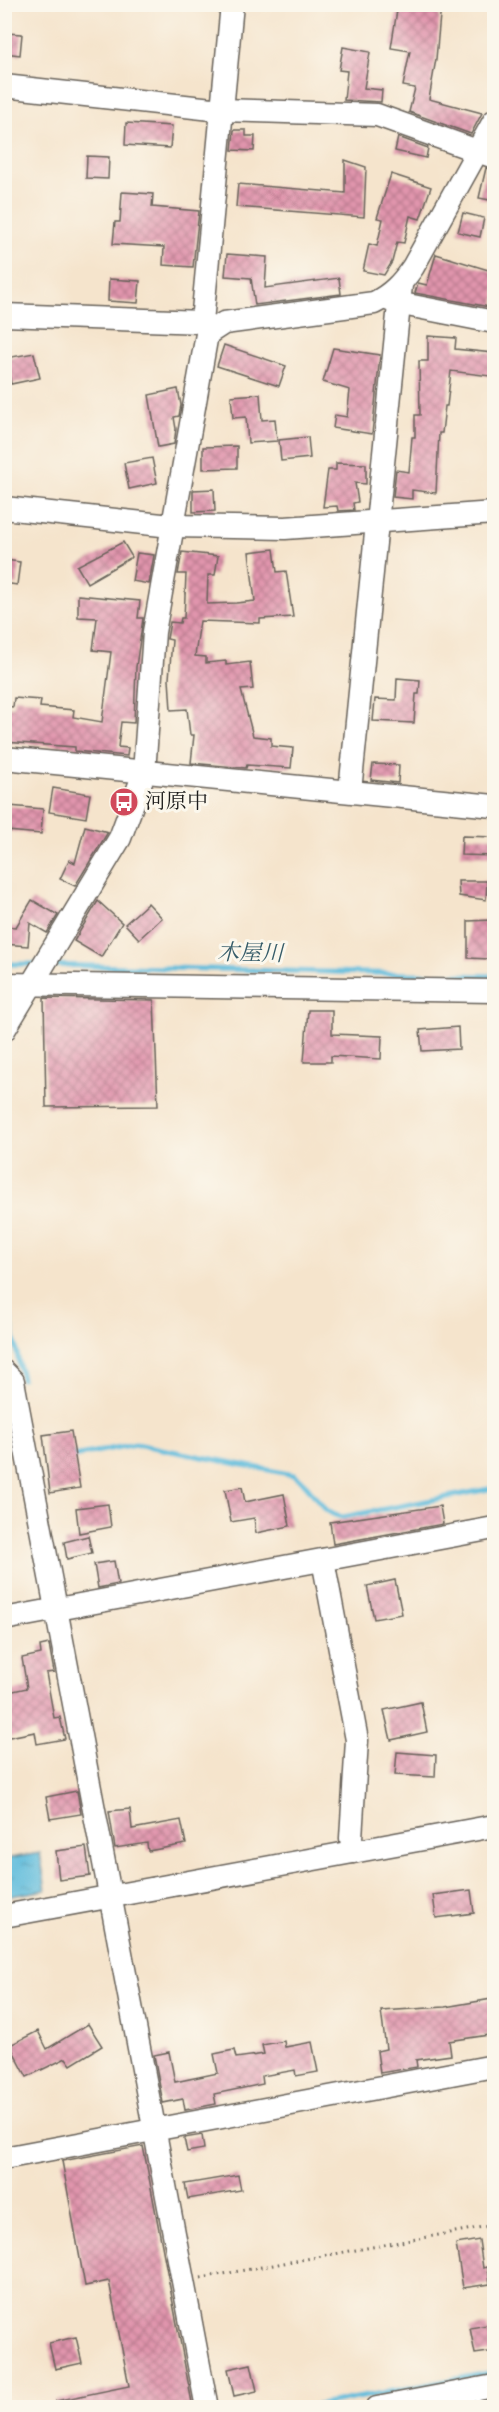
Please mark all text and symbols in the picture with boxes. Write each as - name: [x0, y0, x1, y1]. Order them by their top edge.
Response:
- bus stop icon: 河原中: [108, 786, 140, 818]
- place label: 河原中: [145, 790, 208, 813]
- water label: 木屋川: [217, 940, 285, 966]

